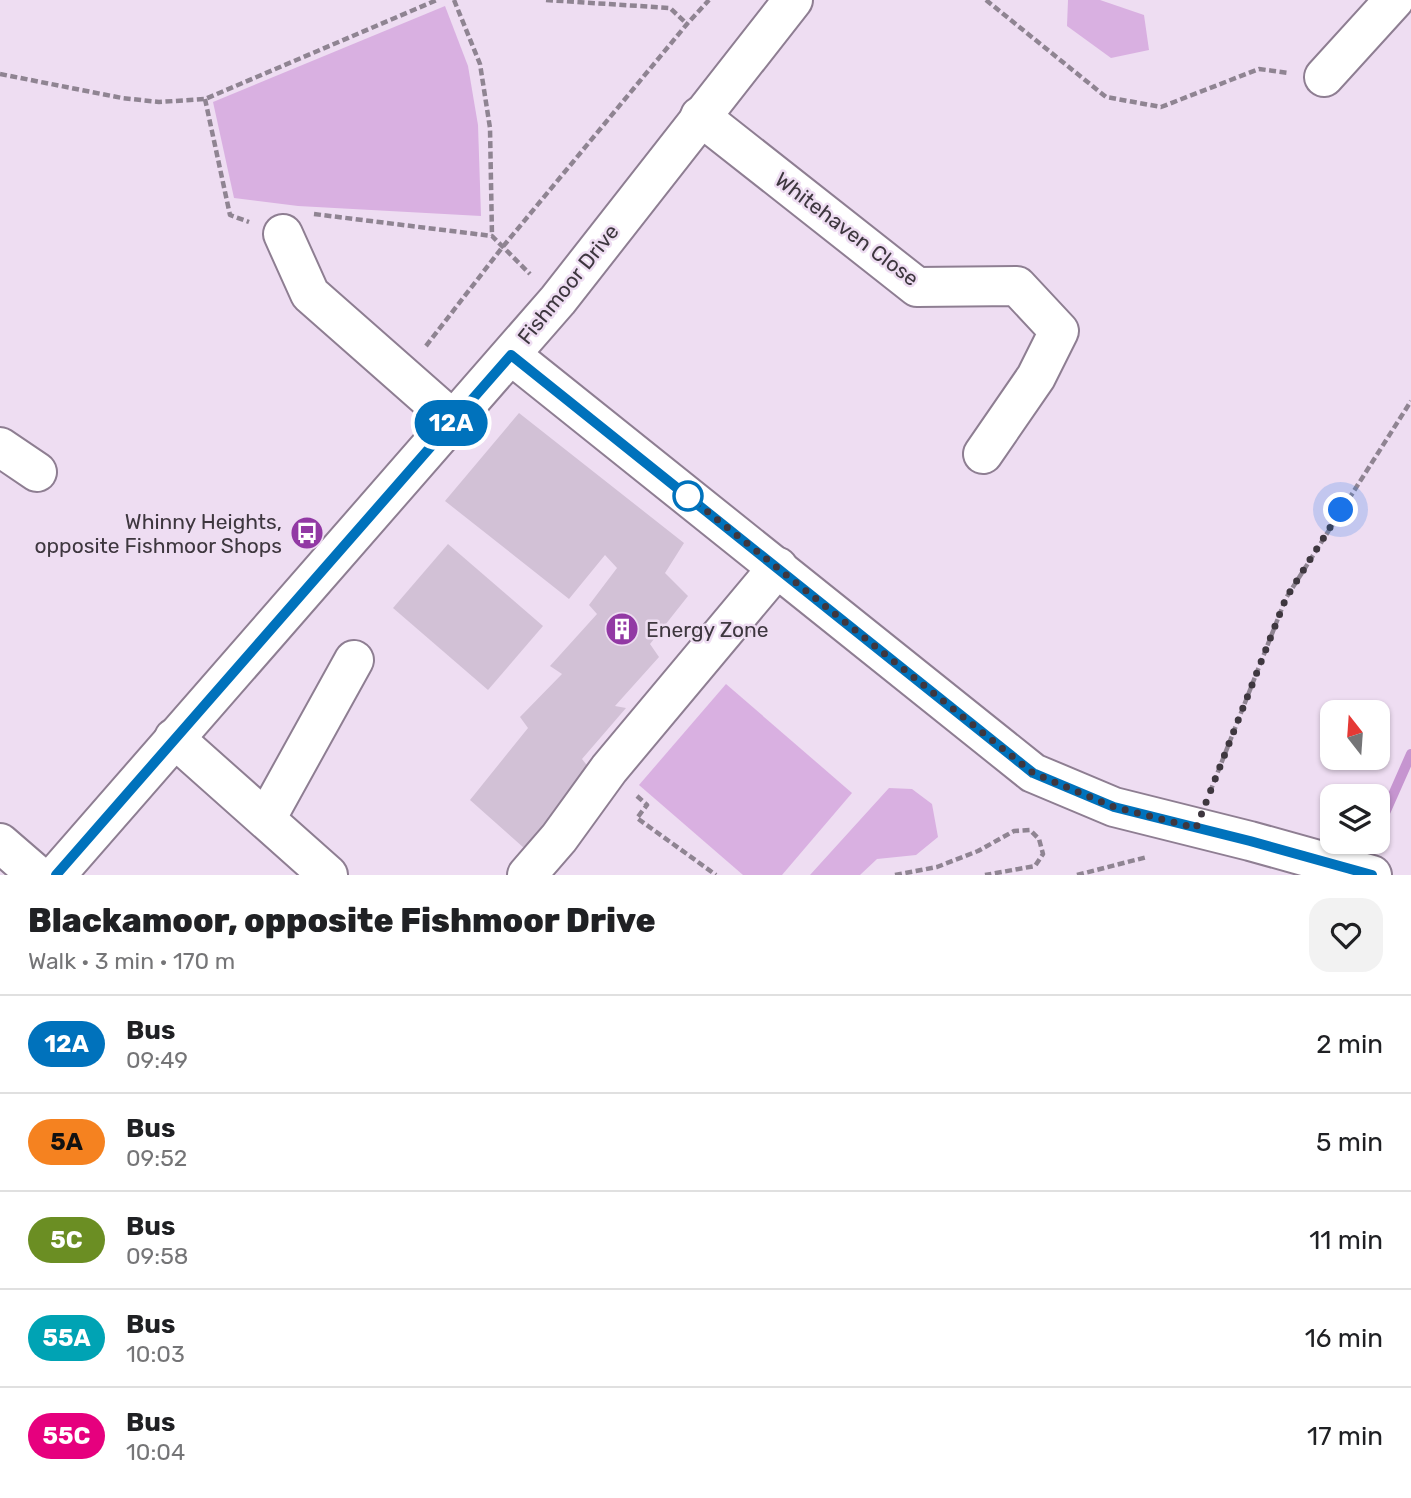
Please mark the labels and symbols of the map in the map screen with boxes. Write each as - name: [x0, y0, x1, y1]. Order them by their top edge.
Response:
- street label: Whitehaven Close: [770, 167, 924, 291]
- street label: Fishmoor Drive: [512, 219, 624, 349]
- line badge: 12A: [411, 400, 491, 446]
- unlabelled marker: [673, 481, 703, 511]
- your location: [1323, 492, 1358, 527]
- place label: Whinny Heights, opposite Fishmoor Shops: [35, 509, 282, 558]
- bus stop icon: Whinny Heights, opposite Fishmoor Shops: [288, 514, 326, 552]
- building icon: Energy Zone: [603, 610, 641, 648]
- place label: Energy Zone: [646, 617, 769, 642]
- north arrow: [1320, 700, 1390, 770]

